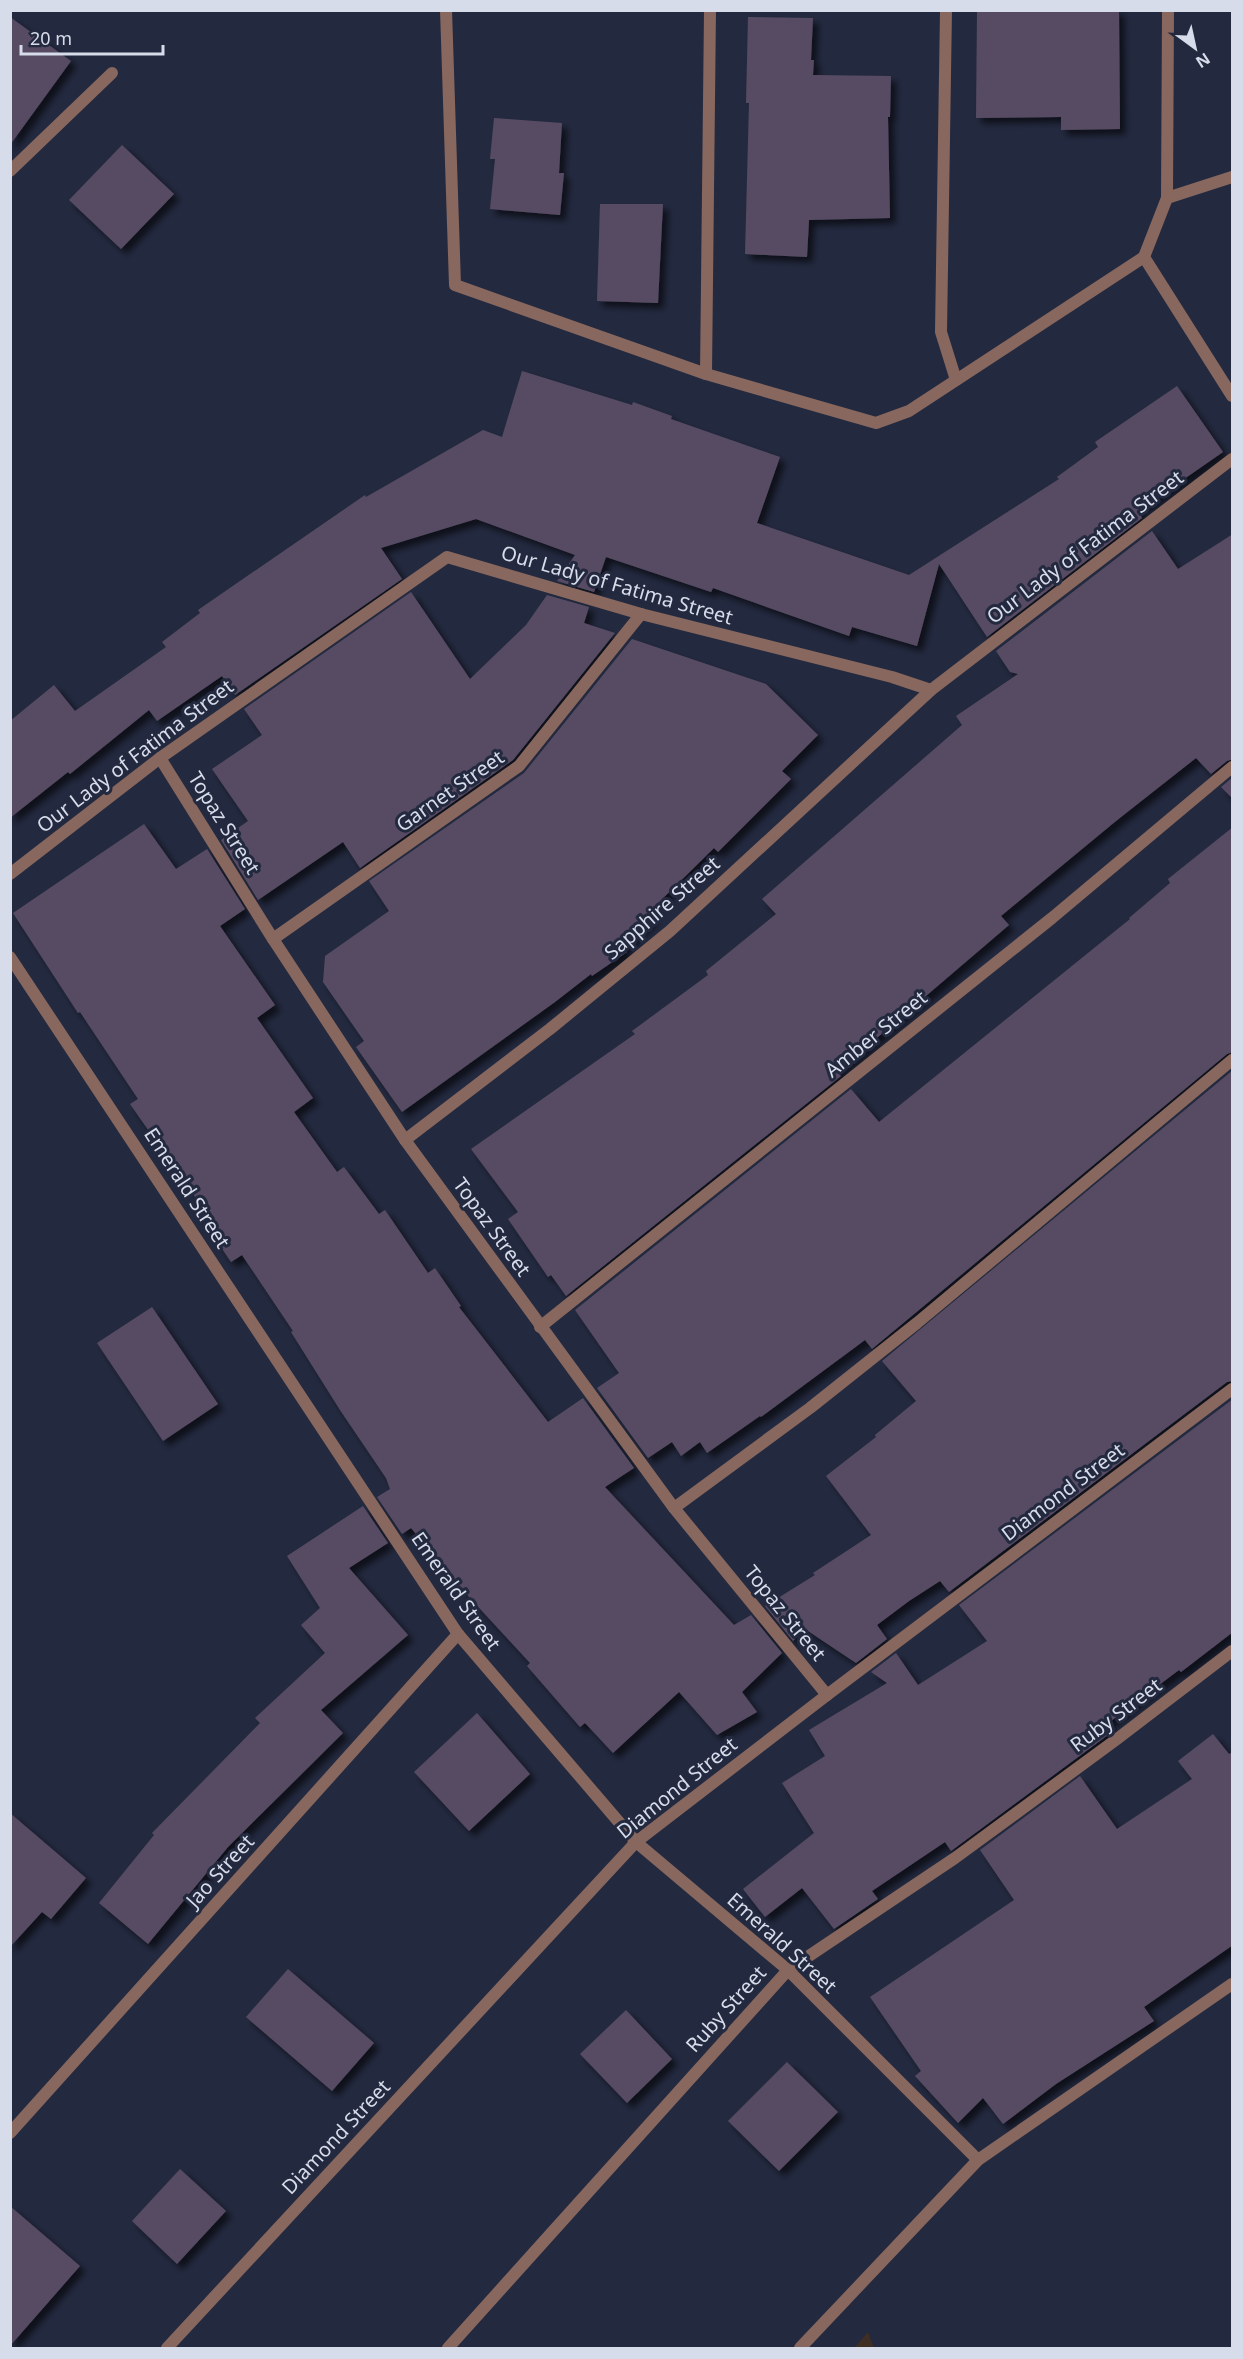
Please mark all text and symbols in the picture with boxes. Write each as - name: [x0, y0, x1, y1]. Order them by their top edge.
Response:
- scale bar: [21, 18, 164, 56]
- north arrow: [1165, 18, 1225, 78]
- text: 20 m: [30, 26, 72, 50]
- text: N: [1192, 48, 1215, 73]
- street label: Our Lady of Fatima Street: [981, 464, 1189, 630]
- street label: Our Lady of Fatima Street: [498, 538, 736, 631]
- street label: Our Lady of Fatima Street: [31, 673, 239, 839]
- street label: Garnet Street: [390, 743, 509, 838]
- street label: Topaz Street: [182, 766, 267, 879]
- street label: Sapphire Street: [598, 850, 725, 965]
- street label: Amber Street: [819, 984, 933, 1083]
- street label: Emerald Street: [138, 1122, 237, 1253]
- street label: Topaz Street: [447, 1172, 537, 1281]
- street label: Diamond Street: [996, 1436, 1130, 1547]
- street label: Emerald Street: [406, 1526, 507, 1655]
- street label: Topaz Street: [738, 1559, 832, 1666]
- street label: Ruby Street: [1064, 1671, 1167, 1758]
- street label: Diamond Street: [611, 1731, 742, 1845]
- street label: Jao Street: [178, 1828, 260, 1915]
- street label: Emerald Street: [722, 1886, 843, 1999]
- street label: Ruby Street: [679, 1960, 772, 2058]
- street label: Diamond Street: [275, 2074, 396, 2200]

